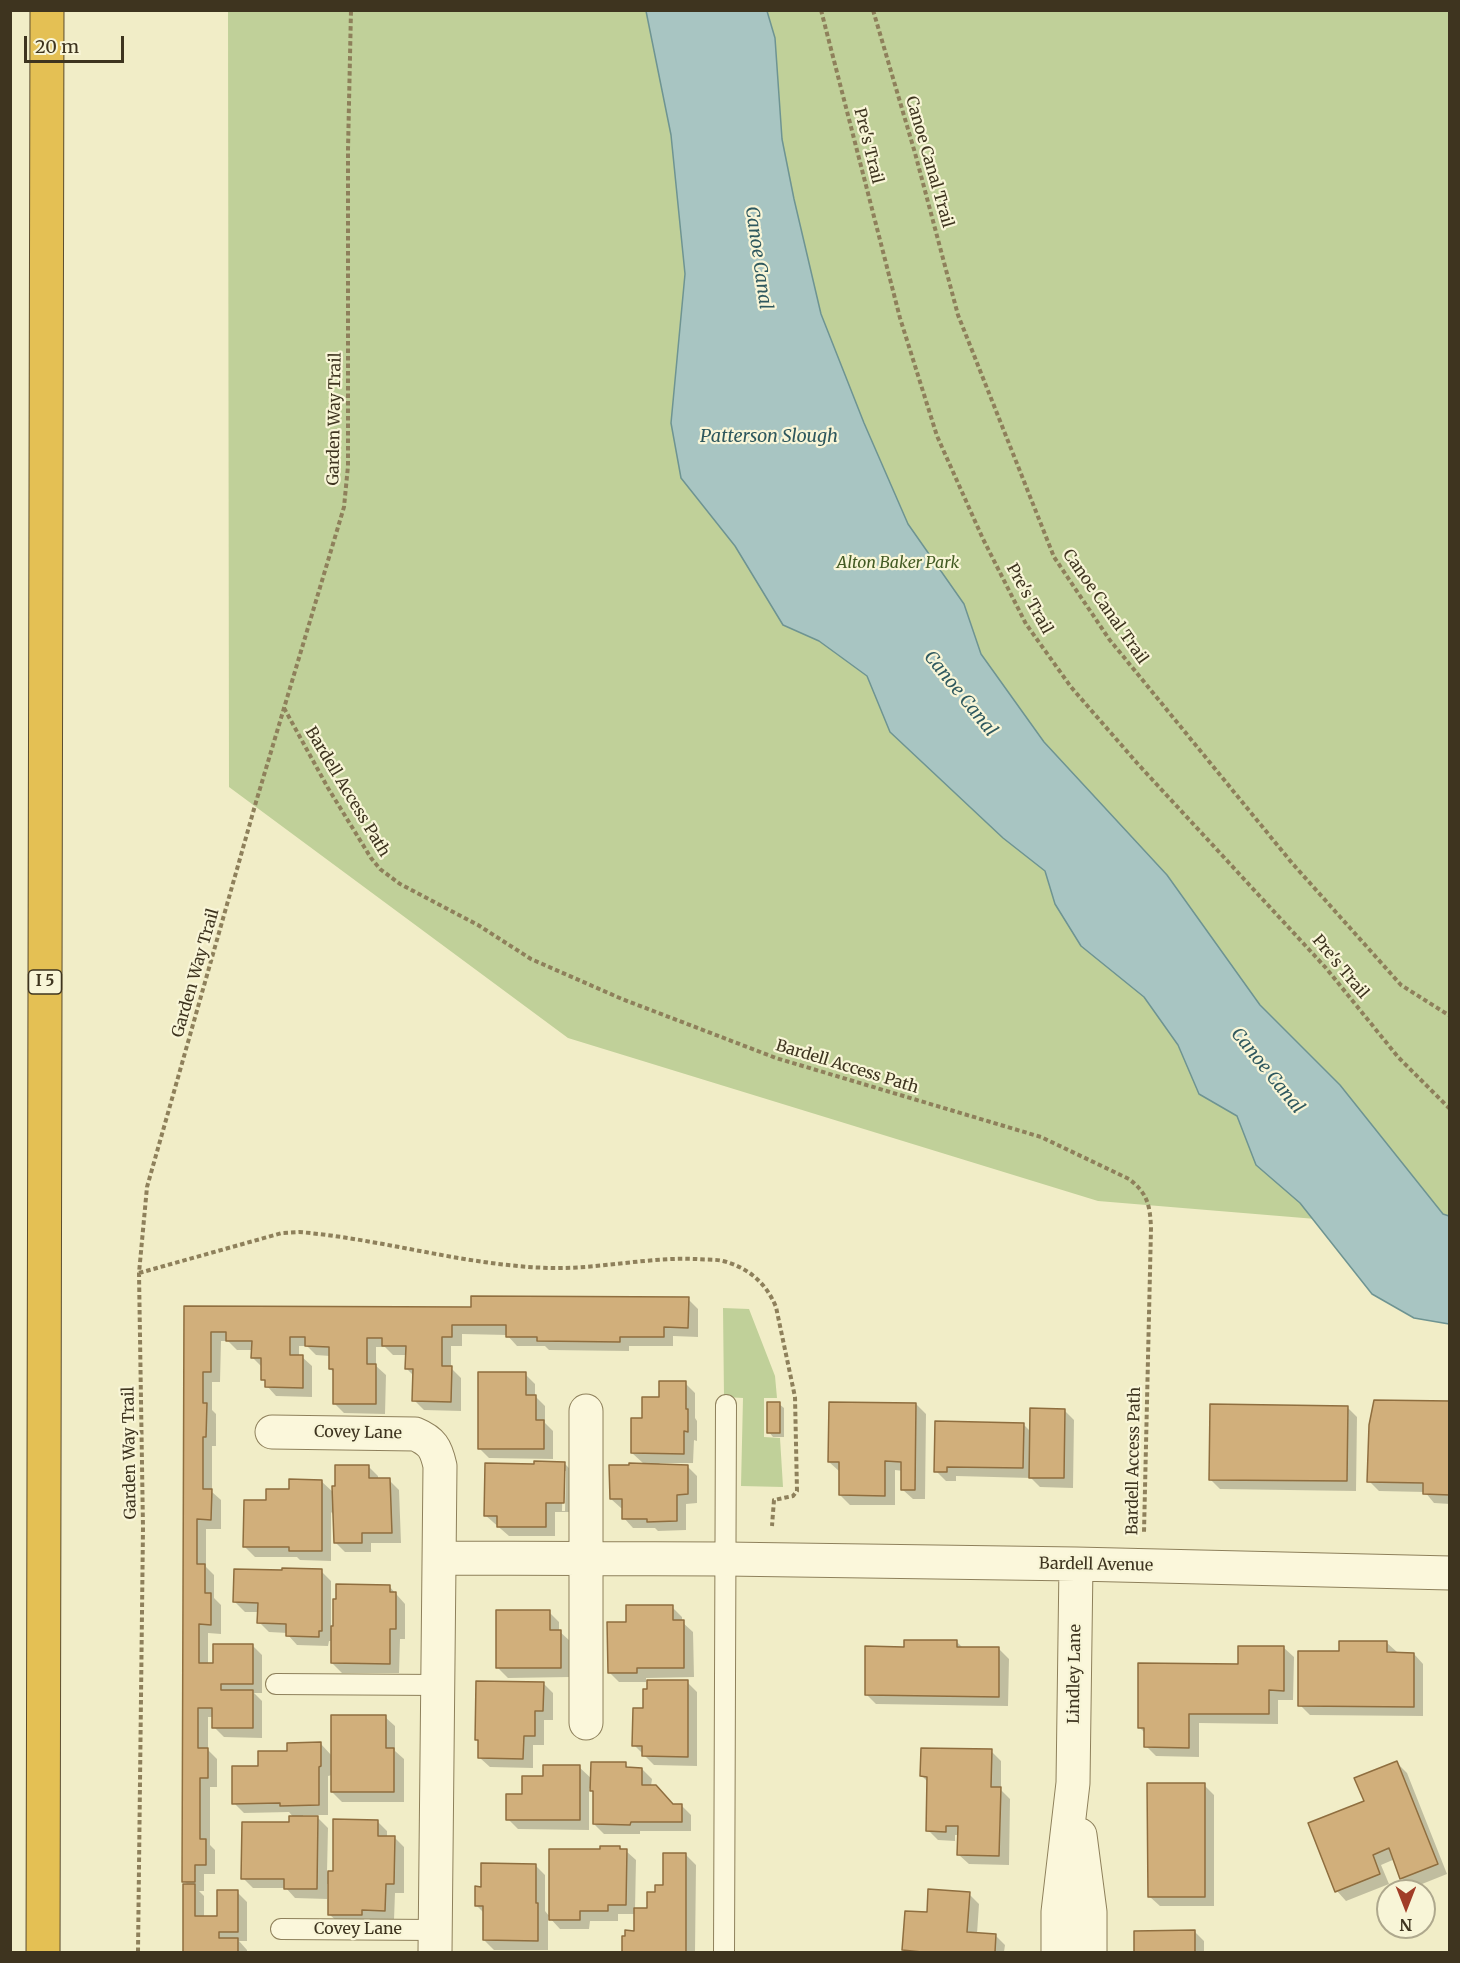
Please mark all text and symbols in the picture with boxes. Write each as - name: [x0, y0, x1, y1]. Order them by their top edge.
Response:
- scale bar: [27, 24, 128, 62]
- text: 20 m: [35, 35, 79, 58]
- street label: Canoe Canal Trail: [901, 94, 957, 230]
- street label: Pre's Trail: [849, 106, 887, 186]
- water label: Canoe Canal: [740, 205, 776, 311]
- street label: Garden Way Trail: [324, 352, 346, 486]
- water label: Patterson Slough: [700, 426, 838, 448]
- street label: Canoe Canal Trail: [1058, 546, 1152, 668]
- park label: Alton Baker Park: [837, 553, 959, 573]
- street label: Pre's Trail: [1002, 561, 1056, 637]
- water label: Canoe Canal: [919, 647, 1001, 741]
- street label: Bardell Access Path: [301, 723, 393, 861]
- street label: Garden Way Trail: [168, 906, 224, 1040]
- street label: Pre's Trail: [1308, 931, 1372, 1003]
- road number: I 5: [28, 970, 62, 994]
- water label: Canoe Canal: [1226, 1024, 1308, 1118]
- street label: Bardell Access Path: [773, 1036, 921, 1098]
- street label: Garden Way Trail: [119, 1386, 141, 1520]
- street label: Bardell Access Path: [1123, 1387, 1145, 1535]
- street label: Covey Lane: [314, 1423, 402, 1443]
- street label: Bardell Avenue: [1039, 1554, 1153, 1576]
- street label: Lindley Lane: [1065, 1624, 1085, 1724]
- north arrow: [1376, 1879, 1436, 1939]
- text: N: [1400, 1915, 1412, 1935]
- street label: Covey Lane: [314, 1919, 402, 1939]

